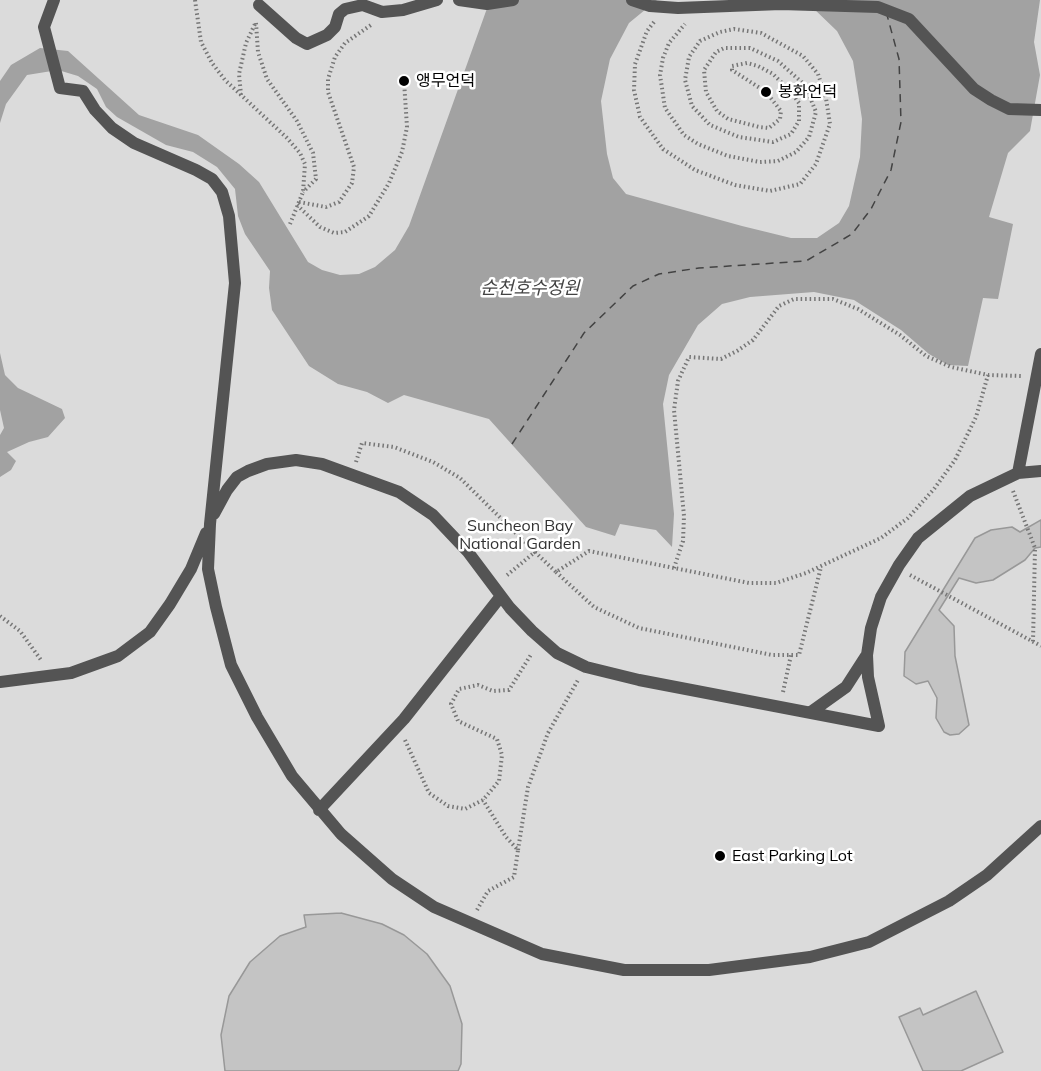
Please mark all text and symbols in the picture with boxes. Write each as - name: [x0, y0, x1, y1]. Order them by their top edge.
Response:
- place label: 앵무언덕: [416, 71, 475, 91]
- marker: 앵무언덕: [397, 74, 411, 88]
- place label: 봉화언덕: [778, 82, 837, 102]
- marker: 봉화언덕: [759, 85, 773, 99]
- water label: 순천호수정원: [480, 278, 580, 300]
- park label: Suncheon Bay National Garden: [459, 516, 581, 554]
- place label: East Parking Lot: [732, 846, 853, 866]
- marker: East Parking Lot: [713, 849, 727, 863]

